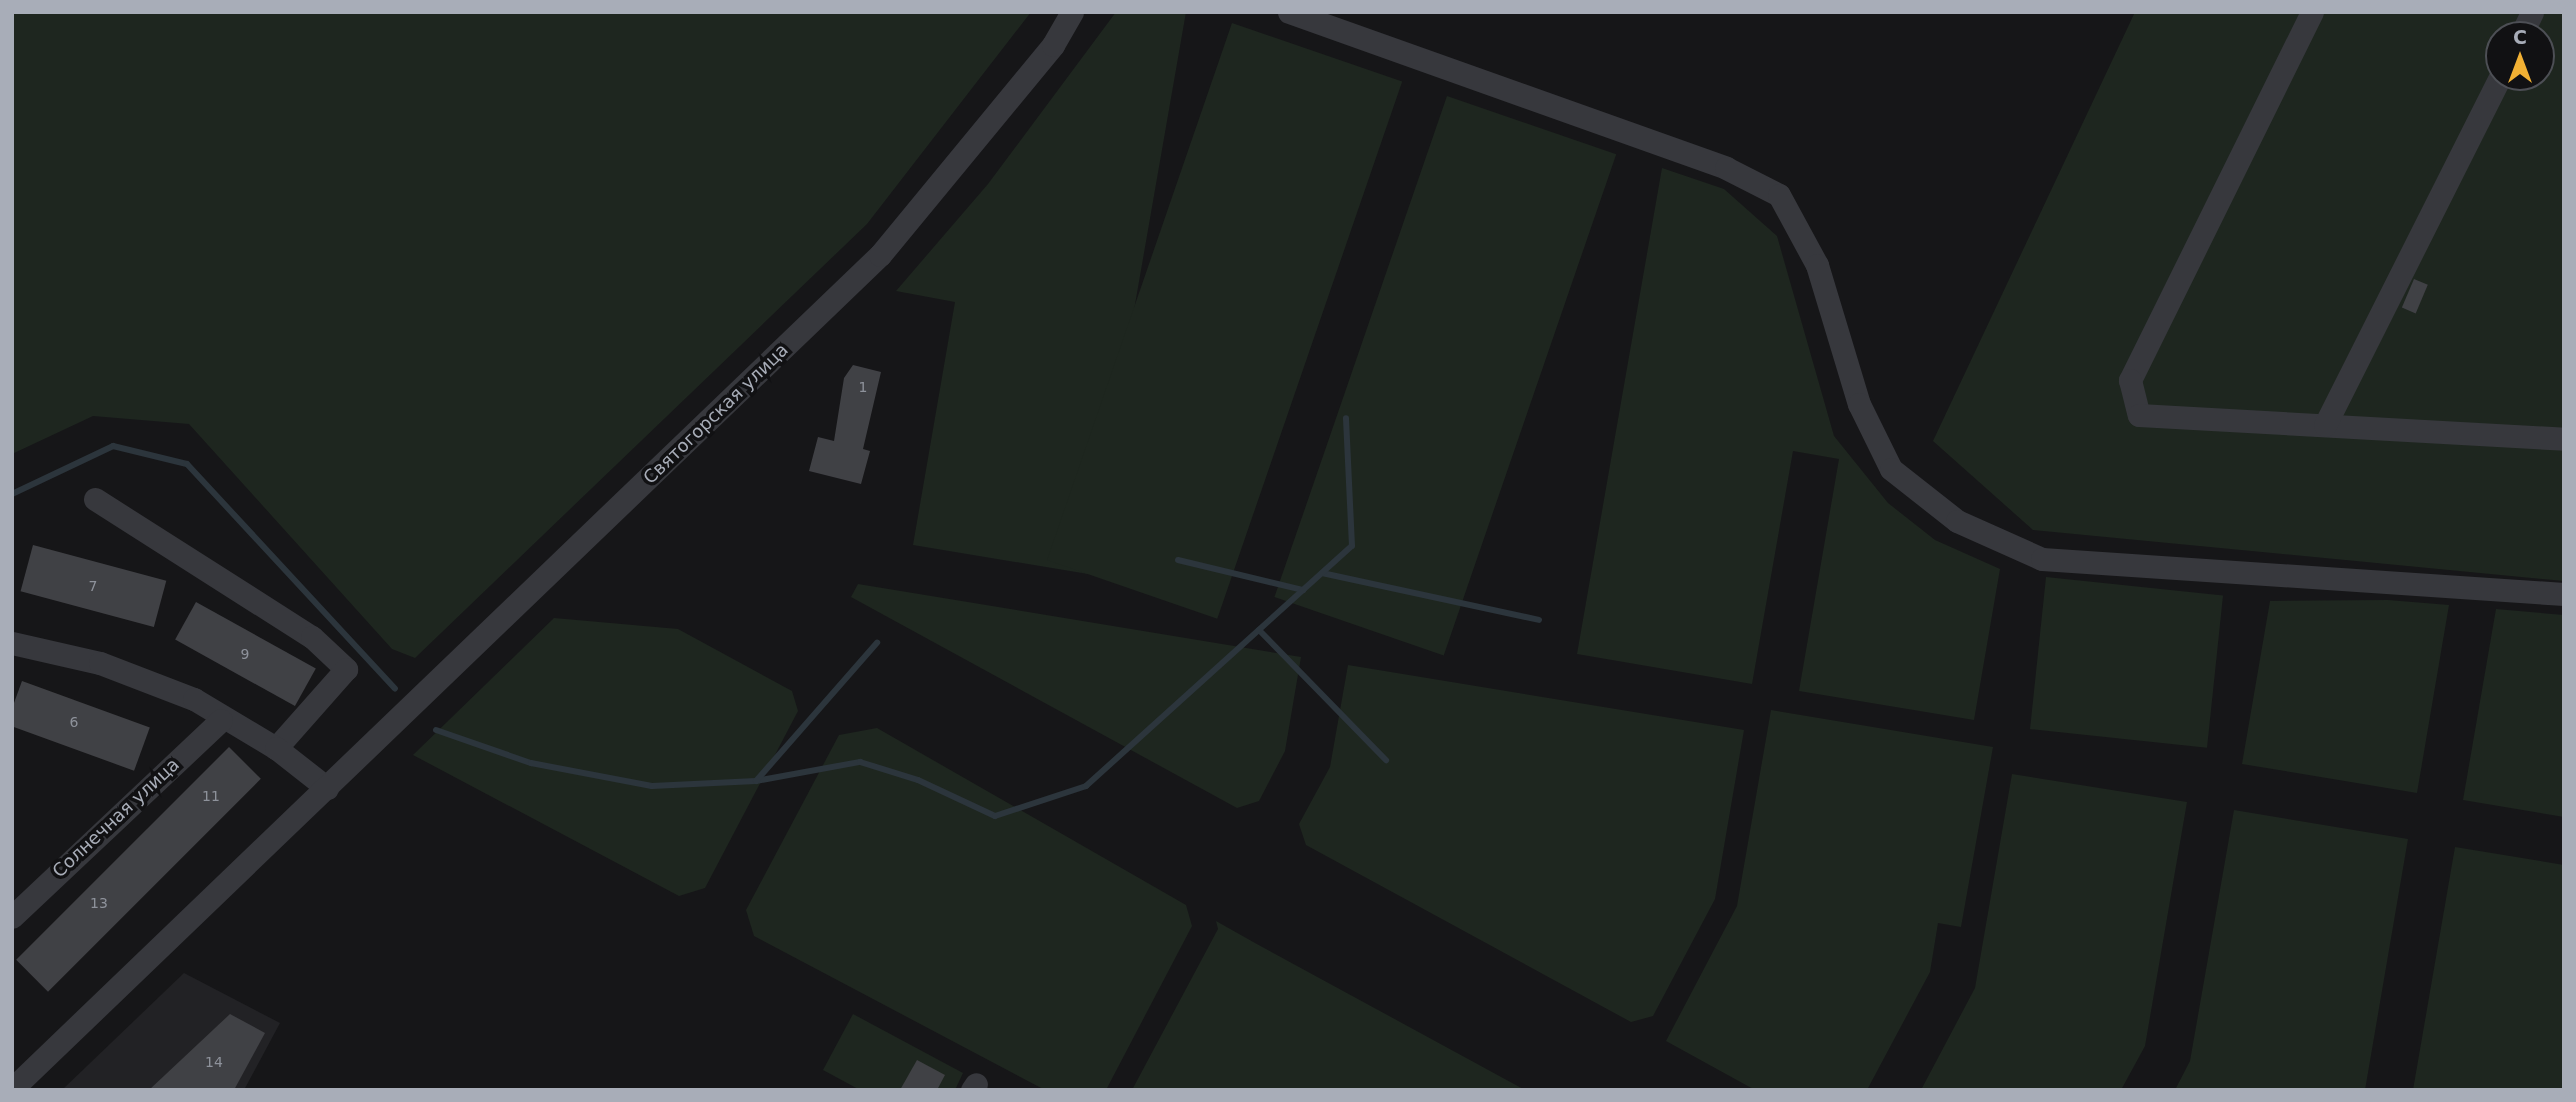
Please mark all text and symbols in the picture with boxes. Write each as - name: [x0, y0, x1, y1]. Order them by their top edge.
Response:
- north arrow: [2485, 21, 2555, 91]
- text: С: [2513, 26, 2527, 48]
- street label: Святогорская улица: [639, 339, 793, 489]
- house number: 1: [859, 379, 867, 395]
- house number: 7: [89, 578, 97, 594]
- house number: 9: [241, 646, 249, 662]
- house number: 6: [70, 714, 78, 730]
- street label: Солнечная улица: [48, 754, 184, 882]
- house number: 11: [202, 788, 220, 804]
- house number: 13: [90, 895, 108, 911]
- house number: 14: [205, 1054, 223, 1070]

